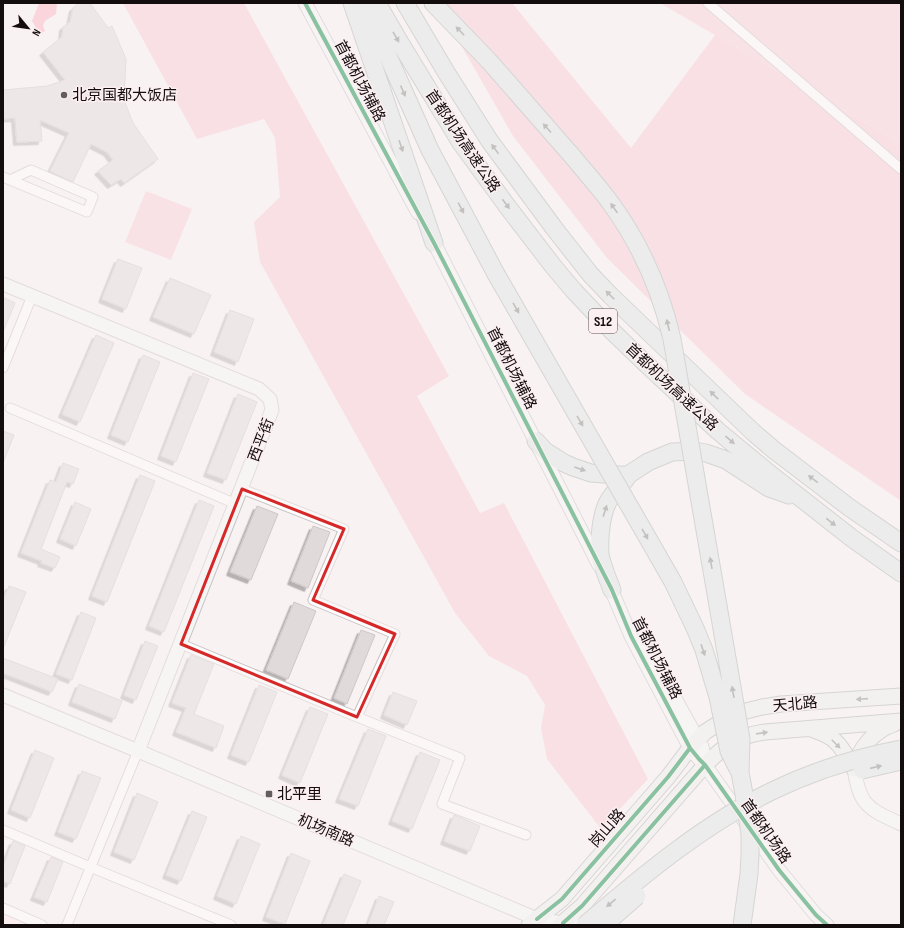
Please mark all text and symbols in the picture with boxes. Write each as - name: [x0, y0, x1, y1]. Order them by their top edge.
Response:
- north arrow: [8, 8, 48, 48]
- one-way arrow: [455, 26, 465, 36]
- text: N: [29, 27, 43, 38]
- one-way arrow: [393, 31, 400, 43]
- street label: 首都机场辅路: [330, 37, 389, 125]
- place label: 北京国都大饭店: [72, 86, 177, 105]
- one-way arrow: [401, 86, 407, 98]
- street label: 首都机场高速公路: [421, 86, 504, 196]
- marker: 北京国都大饭店: [59, 90, 69, 100]
- one-way arrow: [543, 123, 552, 132]
- one-way arrow: [398, 140, 404, 152]
- one-way arrow: [491, 144, 499, 154]
- one-way arrow: [502, 199, 510, 210]
- one-way arrow: [457, 202, 464, 214]
- one-way arrow: [610, 203, 618, 213]
- one-way arrow: [605, 291, 615, 300]
- one-way arrow: [512, 302, 519, 314]
- road number: S12: [589, 309, 617, 333]
- one-way arrow: [665, 319, 671, 331]
- street label: 首都机场辅路: [483, 324, 540, 413]
- street label: 首都机场高速公路: [621, 339, 722, 435]
- one-way arrow: [709, 390, 719, 400]
- one-way arrow: [577, 415, 584, 427]
- street label: 西平街: [245, 416, 278, 465]
- one-way arrow: [724, 436, 735, 445]
- one-way arrow: [574, 467, 586, 473]
- one-way arrow: [807, 475, 818, 483]
- one-way arrow: [602, 505, 608, 517]
- one-way arrow: [825, 518, 836, 526]
- one-way arrow: [641, 528, 648, 540]
- one-way arrow: [707, 557, 713, 570]
- street label: 首都机场辅路: [628, 614, 685, 703]
- one-way arrow: [700, 644, 706, 656]
- one-way arrow: [730, 685, 736, 698]
- street label: 天北路: [772, 693, 818, 716]
- one-way arrow: [856, 695, 868, 702]
- one-way arrow: [756, 730, 768, 736]
- one-way arrow: [831, 739, 841, 748]
- one-way arrow: [870, 763, 883, 769]
- place label: 北平里: [277, 785, 322, 804]
- marker: 北平里: [264, 789, 274, 799]
- street label: 首都机场路: [736, 795, 795, 867]
- street label: 岗山路: [585, 805, 629, 852]
- street label: 机场南路: [294, 810, 357, 851]
- one-way arrow: [605, 899, 616, 908]

